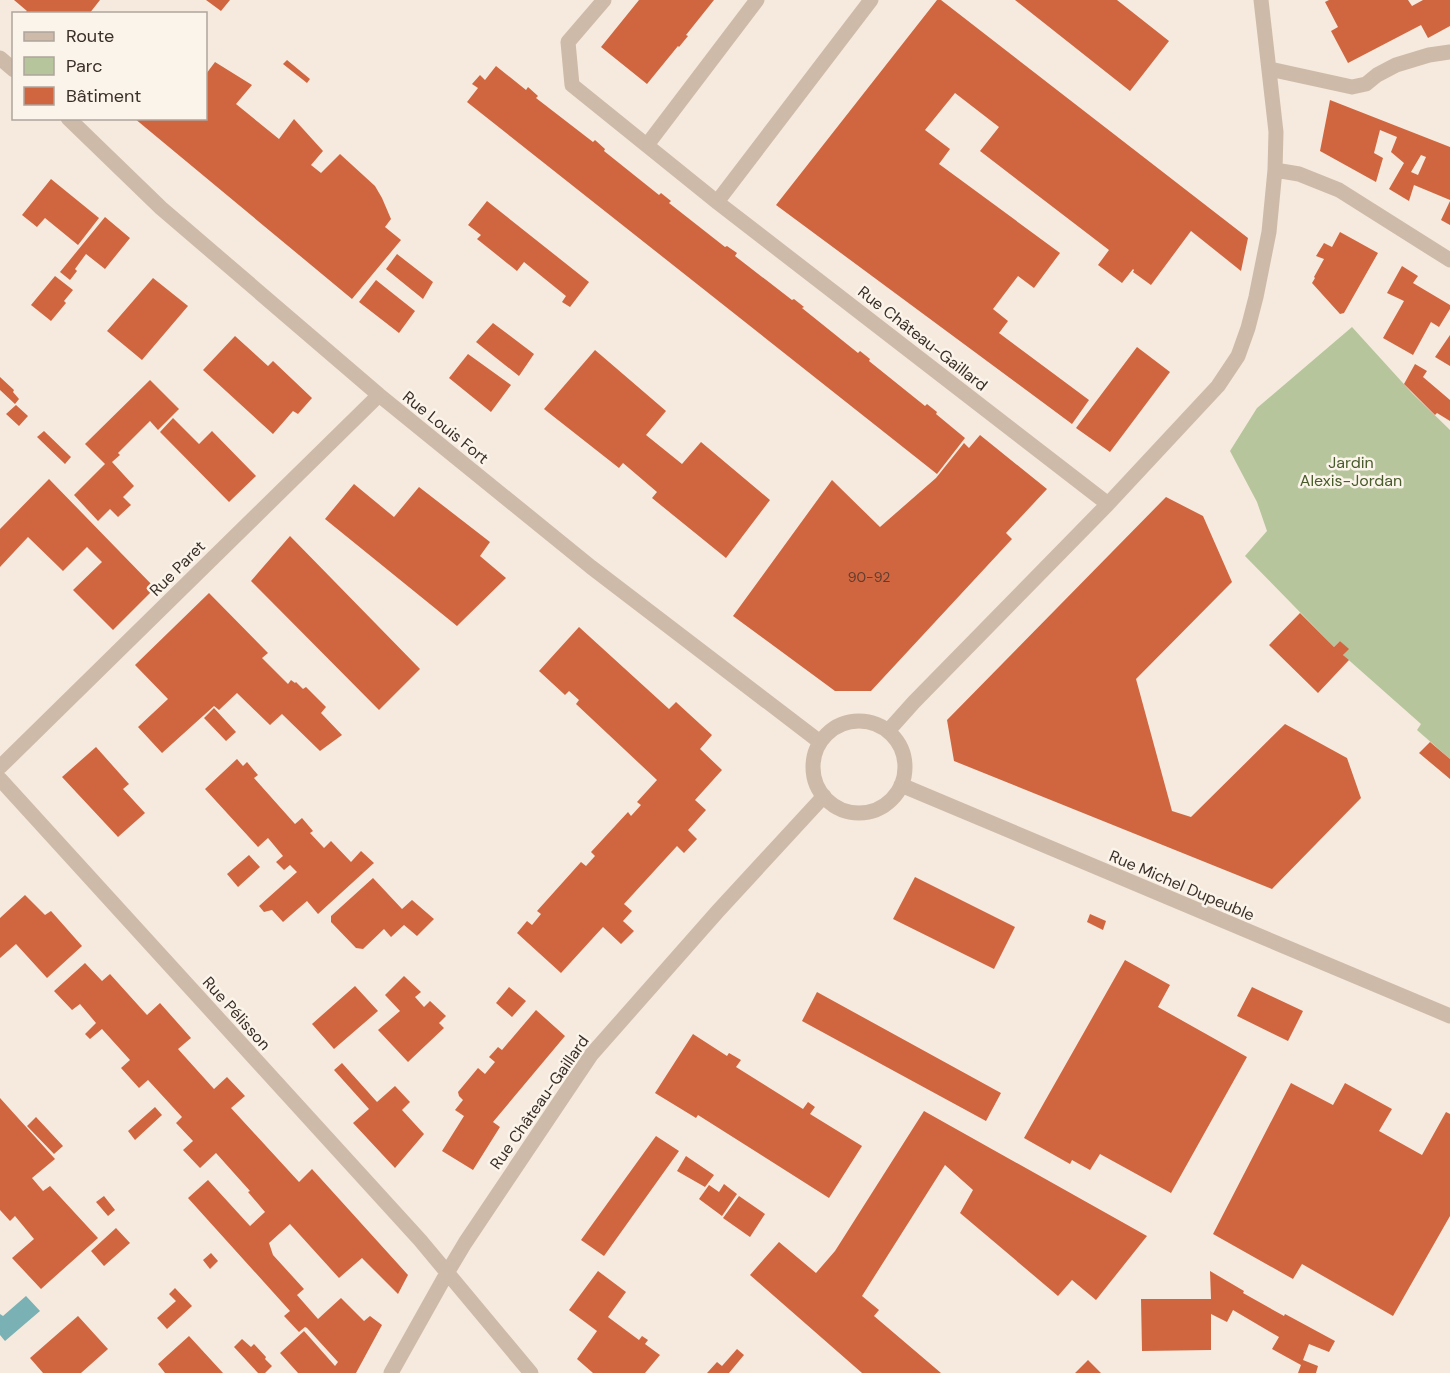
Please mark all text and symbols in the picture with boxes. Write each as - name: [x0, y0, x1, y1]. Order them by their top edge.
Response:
- legend: [12, 12, 207, 120]
- text: Route: [66, 24, 114, 48]
- text: Parc: [66, 54, 102, 78]
- text: Bâtiment: [66, 84, 141, 108]
- street label: Rue Château-Gaillard: [854, 281, 992, 396]
- street label: Rue Louis Fort: [398, 386, 493, 469]
- park label: Jardin Alexis-Jordan: [1300, 452, 1402, 491]
- street label: Rue Paret: [145, 536, 210, 601]
- house number: 90-92: [848, 568, 890, 586]
- street label: Rue Michel Dupeuble: [1106, 845, 1258, 926]
- street label: Rue Pélisson: [198, 972, 275, 1055]
- street label: Rue Château-Gaillard: [485, 1031, 594, 1173]

